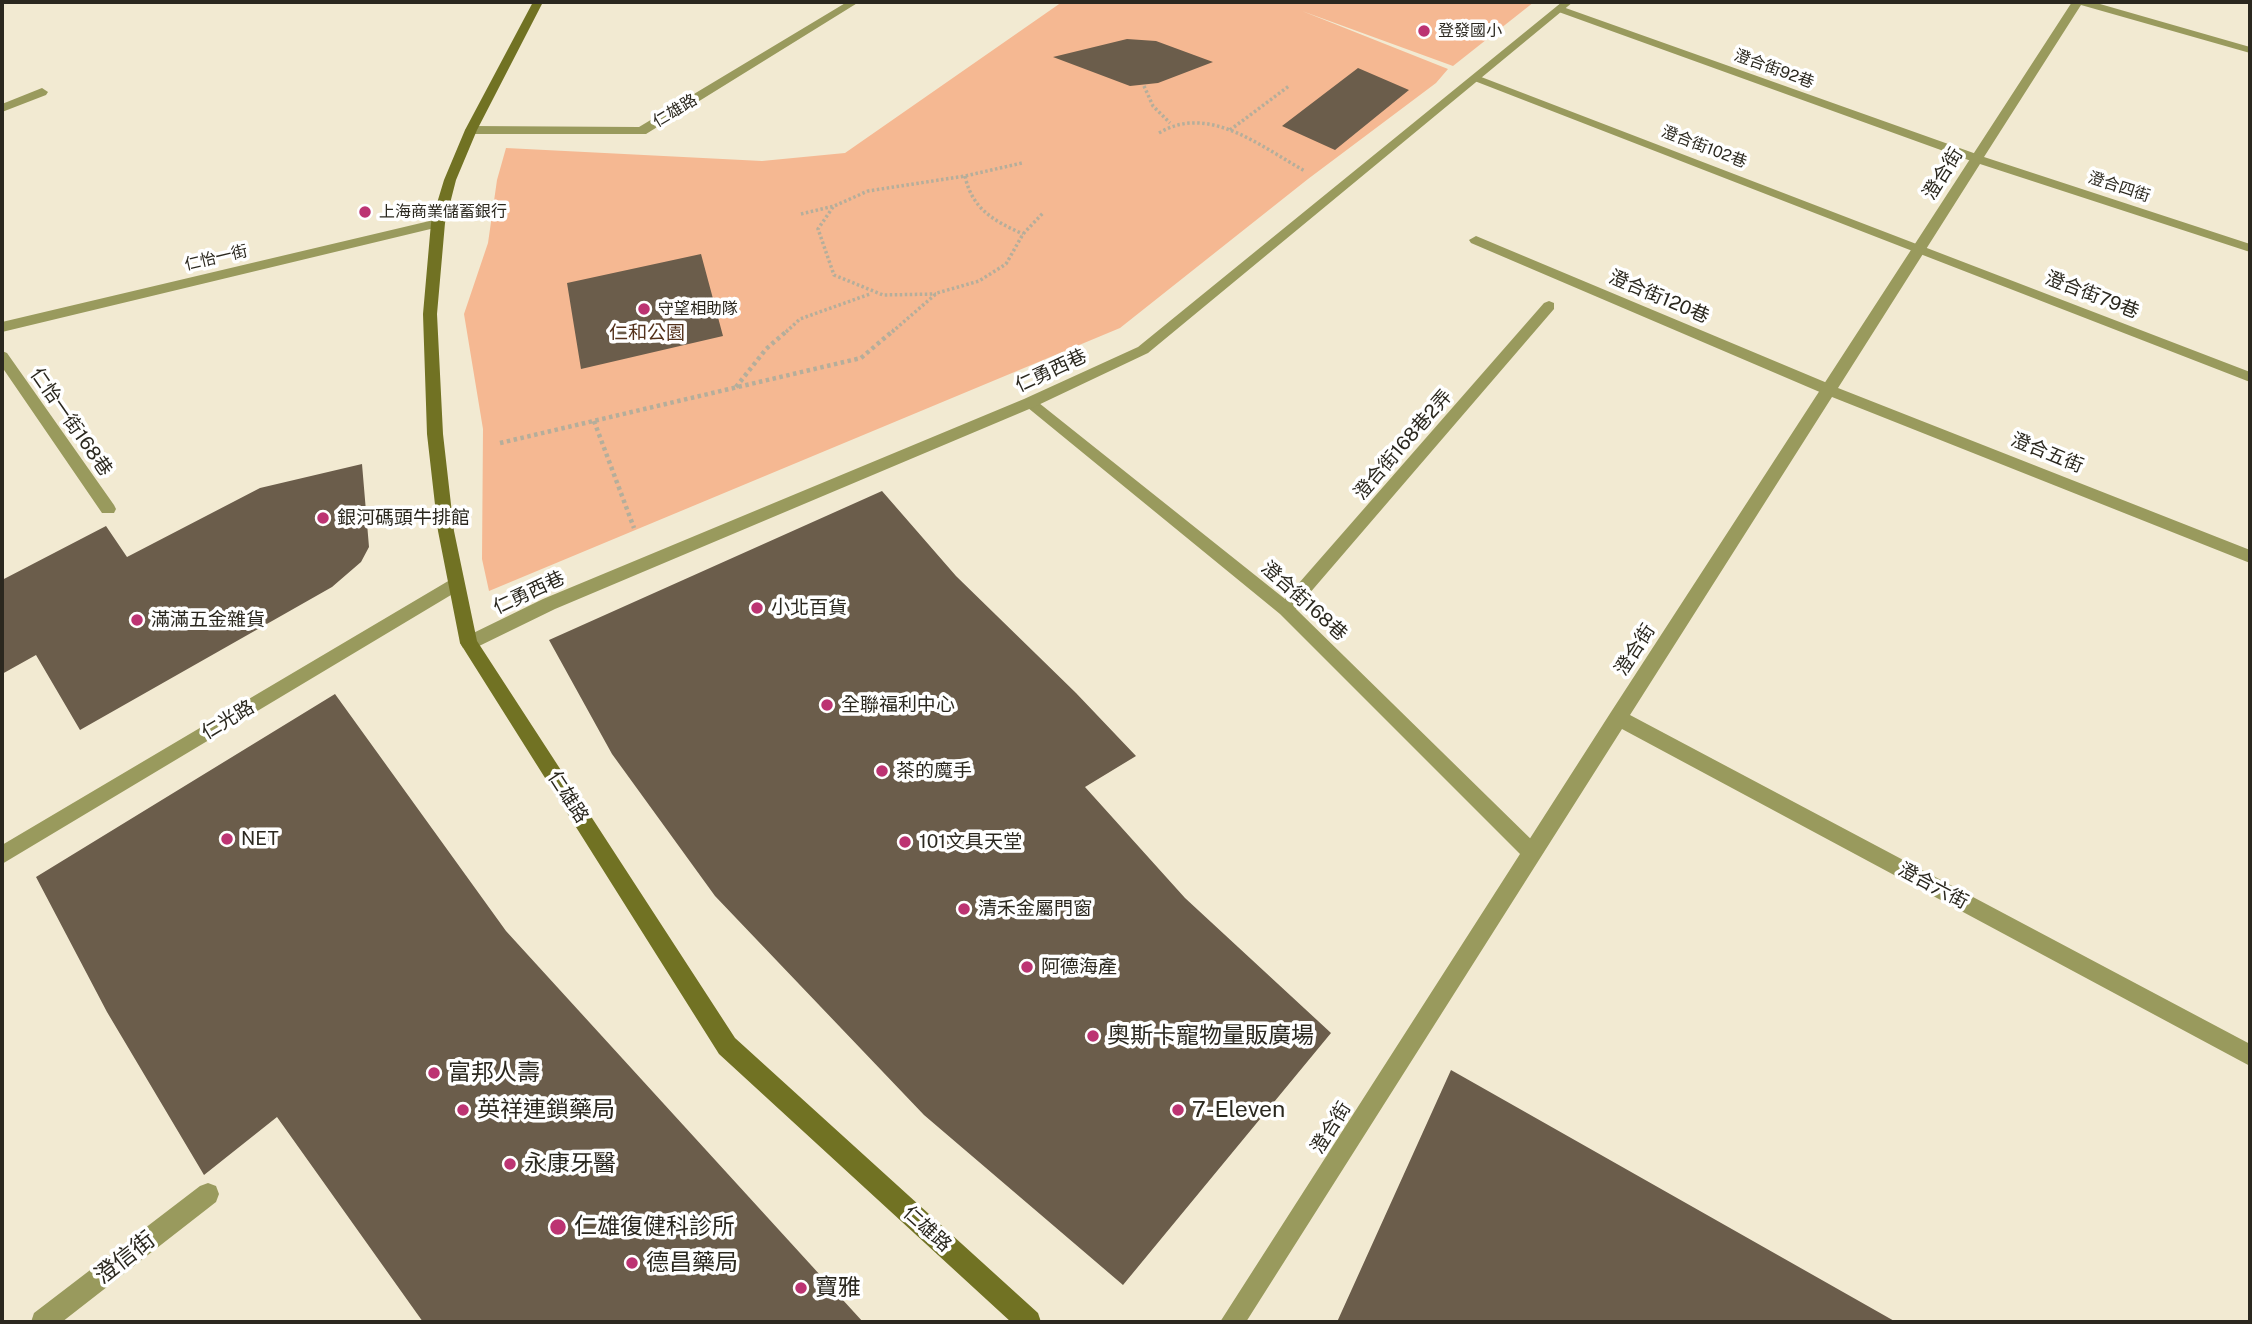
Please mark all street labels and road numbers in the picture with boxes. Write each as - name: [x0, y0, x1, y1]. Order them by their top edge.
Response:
- street label: 澄合街92巷: [1731, 46, 1817, 92]
- street label: 仁雄路: [649, 90, 701, 132]
- street label: 澄合街102巷: [1659, 122, 1749, 172]
- street label: 澄合街: [1918, 144, 1968, 204]
- street label: 澄合四街: [2086, 168, 2152, 206]
- street label: 仁怡一街: [183, 241, 249, 275]
- street label: 澄合街120巷: [1605, 266, 1713, 328]
- street label: 澄合街79巷: [2042, 267, 2142, 323]
- street label: 仁勇西巷: [1012, 345, 1090, 397]
- street label: 仁怡一街168巷: [25, 364, 117, 480]
- street label: 澄合街168巷2弄: [1349, 385, 1457, 505]
- street label: 澄合五街: [2007, 428, 2087, 478]
- street label: 澄合街168巷: [1256, 556, 1352, 646]
- street label: 仁勇西巷: [490, 567, 568, 619]
- street label: 澄合街: [1610, 620, 1660, 680]
- street label: 仁光路: [198, 696, 258, 744]
- street label: 仁雄路: [543, 767, 593, 827]
- street label: 澄合六街: [1894, 858, 1972, 914]
- street label: 澄合街: [1306, 1098, 1356, 1158]
- street label: 仁雄路: [898, 1201, 956, 1257]
- street label: 澄信街: [89, 1226, 161, 1290]

